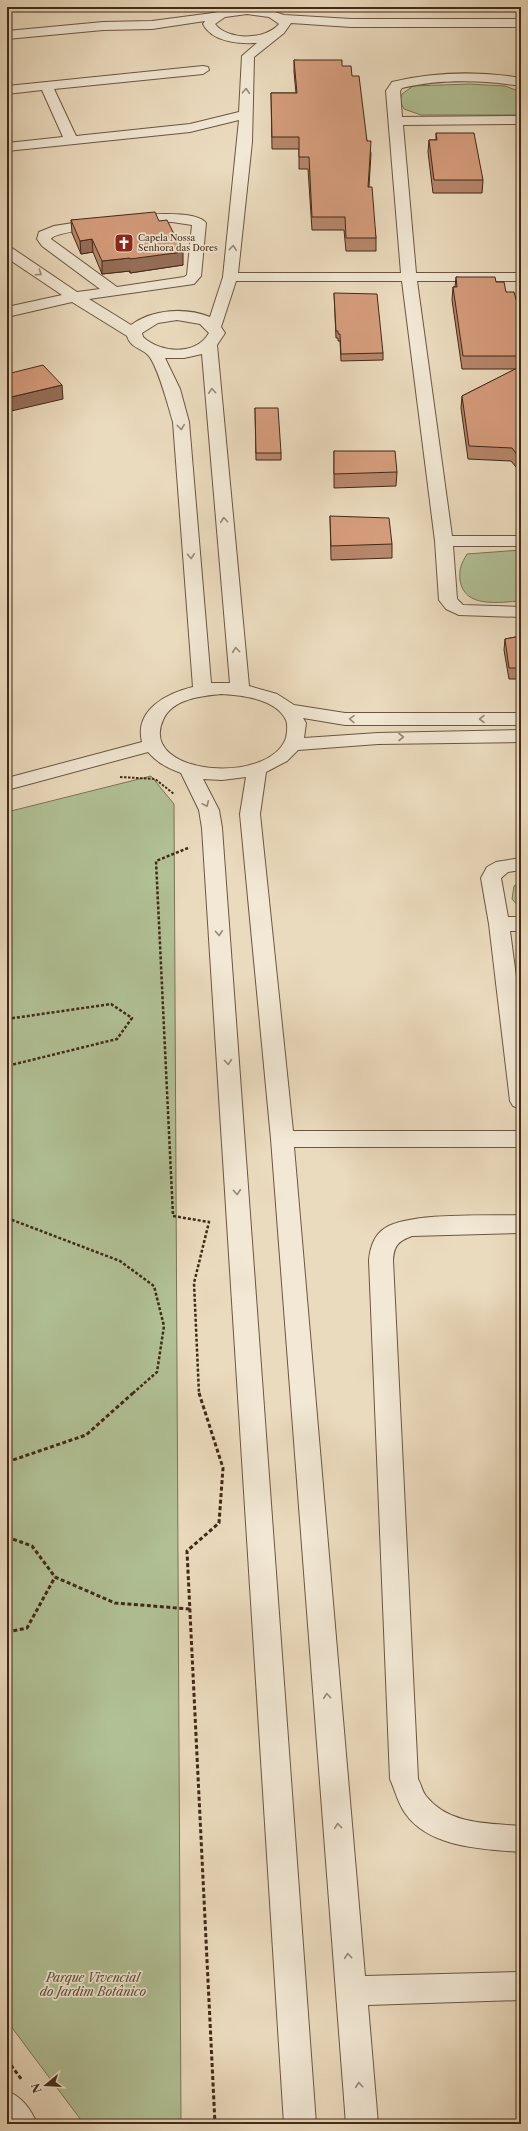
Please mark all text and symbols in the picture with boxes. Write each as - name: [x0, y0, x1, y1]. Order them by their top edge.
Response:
- one-way arrow: [242, 88, 250, 94]
- church icon: Capela Nossa Senhora das Dores: [113, 232, 135, 254]
- place label: Capela Nossa Senhora das Dores: [138, 232, 218, 253]
- one-way arrow: [228, 245, 237, 251]
- one-way arrow: [35, 268, 42, 276]
- one-way arrow: [208, 388, 217, 394]
- one-way arrow: [176, 424, 185, 430]
- one-way arrow: [219, 517, 228, 523]
- one-way arrow: [187, 553, 196, 559]
- one-way arrow: [232, 647, 241, 653]
- one-way arrow: [349, 715, 355, 723]
- one-way arrow: [479, 715, 485, 723]
- one-way arrow: [398, 733, 404, 741]
- one-way arrow: [201, 799, 209, 807]
- one-way arrow: [215, 930, 224, 936]
- one-way arrow: [224, 1059, 233, 1065]
- one-way arrow: [233, 1189, 241, 1195]
- one-way arrow: [323, 1693, 332, 1699]
- one-way arrow: [333, 1823, 342, 1829]
- one-way arrow: [344, 1953, 353, 1959]
- park label: Parque Vivencial do Jardim Botânico: [40, 1970, 146, 1999]
- north arrow: [26, 2065, 66, 2105]
- text: N: [28, 2081, 45, 2095]
- one-way arrow: [354, 2082, 363, 2088]

